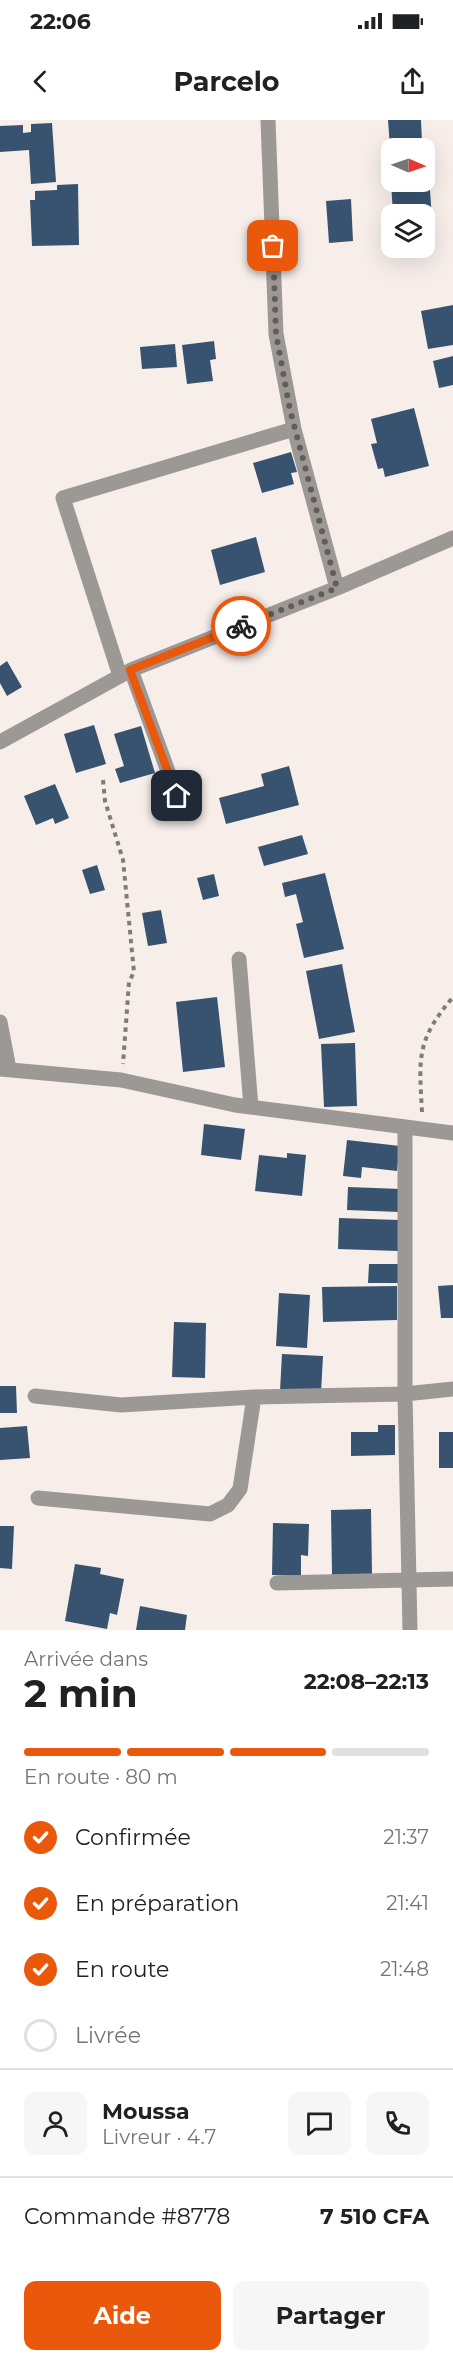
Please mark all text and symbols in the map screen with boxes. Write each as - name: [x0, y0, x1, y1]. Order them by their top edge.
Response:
- text: 22:06: [30, 8, 91, 35]
- icon: back: [24, 65, 57, 98]
- text: Parcelo: [173, 65, 280, 98]
- icon: share: [396, 65, 429, 98]
- north arrow: [381, 138, 435, 192]
- map controls: [381, 138, 435, 258]
- button: layers: [381, 204, 435, 258]
- pin: [247, 220, 298, 271]
- icon: bag: [256, 229, 289, 262]
- courier: [211, 596, 271, 656]
- icon: bike: [225, 610, 258, 643]
- pin: [151, 770, 202, 821]
- icon: home: [160, 779, 193, 812]
- text: Arrivée dans: [24, 1647, 148, 1671]
- text: 22:08–22:13: [304, 1668, 429, 1695]
- text: 2 min: [24, 1669, 138, 1717]
- text: En route · 80 m: [24, 1765, 178, 1789]
- icon: check: [24, 1821, 57, 1854]
- text: Confirmée: [75, 1824, 191, 1851]
- text: 21:37: [383, 1825, 429, 1849]
- icon: check: [24, 1887, 57, 1920]
- text: En préparation: [75, 1890, 239, 1917]
- text: 21:41: [386, 1891, 429, 1915]
- icon: check: [24, 1953, 57, 1986]
- text: En route: [75, 1956, 169, 1983]
- text: 21:48: [380, 1957, 429, 1981]
- text: Livrée: [75, 2022, 141, 2049]
- button: person: [24, 2092, 87, 2155]
- button: chat: [288, 2092, 351, 2155]
- button: phone: [366, 2092, 429, 2155]
- text: Moussa: [102, 2098, 189, 2125]
- text: Livreur · 4.7: [102, 2125, 216, 2149]
- text: Commande #8778: [24, 2203, 230, 2230]
- text: 7 510 CFA: [320, 2203, 429, 2230]
- button: Aide: [24, 2281, 221, 2350]
- button: Partager: [233, 2281, 429, 2350]

